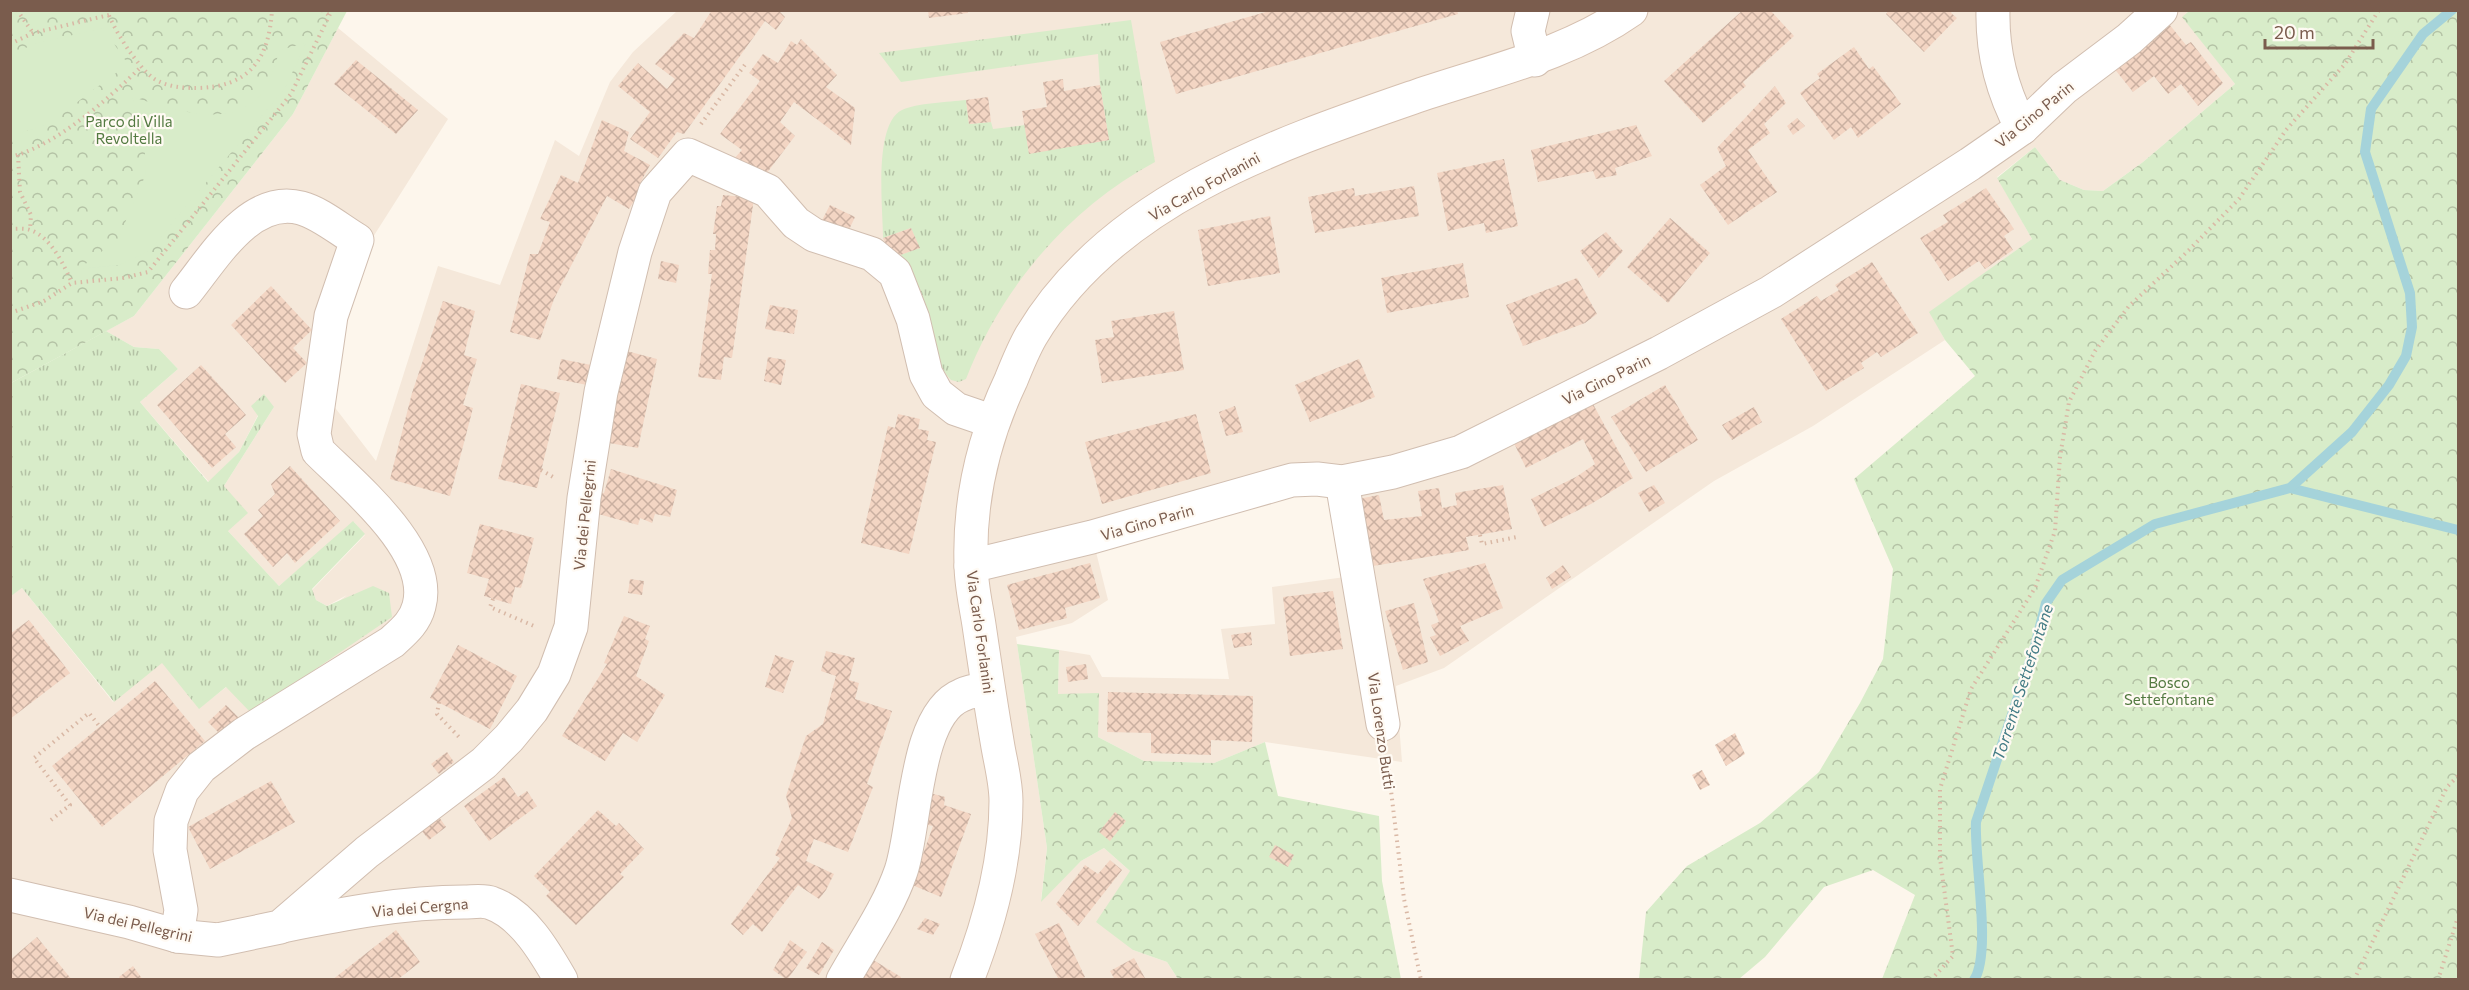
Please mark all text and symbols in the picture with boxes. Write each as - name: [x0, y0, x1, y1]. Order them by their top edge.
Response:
- scale bar: [2265, 12, 2373, 50]
- text: 20 m: [2274, 21, 2315, 43]
- street label: Via Gino Parin: [1991, 77, 2077, 151]
- park label: Parco di Villa Revoltella: [85, 112, 173, 147]
- street label: Via Carlo Forlanini: [1145, 148, 1263, 224]
- street label: Via Gino Parin: [1559, 350, 1653, 408]
- street label: Via dei Pellegrini: [569, 459, 599, 571]
- street label: Via Gino Parin: [1098, 500, 1196, 544]
- street label: Via Carlo Forlanini: [963, 569, 999, 695]
- water label: Torrente Settefontane: [1988, 601, 2056, 762]
- street label: Via Lorenzo Butti: [1365, 671, 1399, 791]
- park label: Bosco Settefontane: [2124, 673, 2214, 708]
- street label: Via dei Cergna: [371, 894, 469, 920]
- street label: Via dei Pellegrini: [82, 903, 194, 945]

